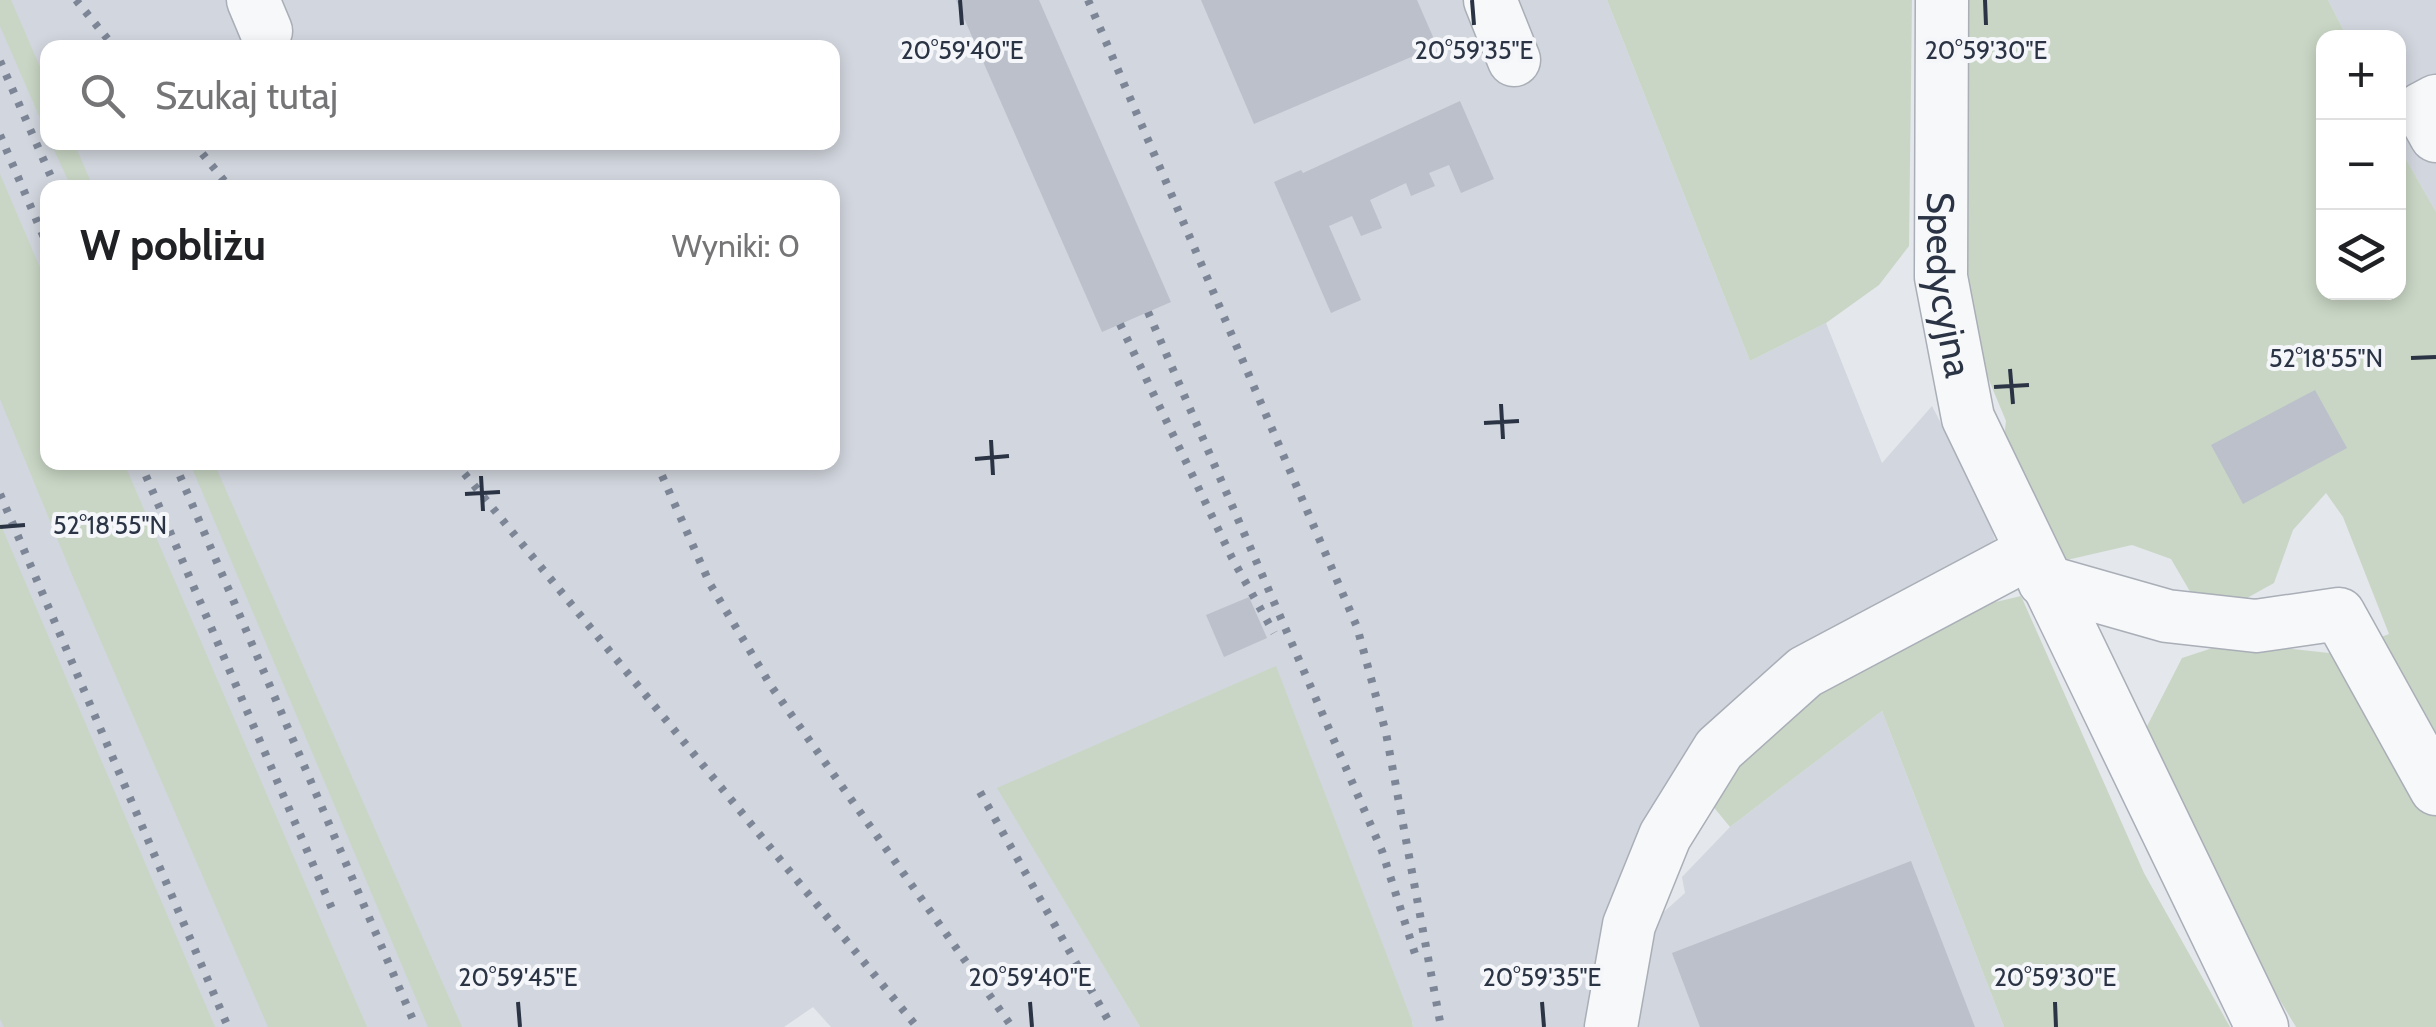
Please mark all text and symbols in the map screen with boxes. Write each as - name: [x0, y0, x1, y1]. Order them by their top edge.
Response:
- map controls: [2316, 30, 2406, 300]
- button: +: [2316, 30, 2406, 120]
- text: 20°59'40"E: [900, 35, 1024, 65]
- text: 20°59'35"E: [1415, 35, 1533, 65]
- text: 20°59'30"E: [1925, 35, 2047, 65]
- search box: [40, 40, 840, 150]
- icon: search: [75, 68, 130, 123]
- text: Szukaj tutaj: [155, 72, 338, 119]
- button: −: [2316, 120, 2406, 210]
- street label: Spedycyjna: [1918, 192, 1983, 381]
- button: layers: [2316, 210, 2406, 300]
- text: W pobliżu: [80, 219, 266, 271]
- text: Wyniki: 0: [672, 226, 800, 265]
- text: 52°18'55"N: [2269, 343, 2383, 373]
- text: 52°18'55"N: [53, 510, 167, 540]
- text: 20°59'45"E: [458, 962, 578, 992]
- text: 20°59'40"E: [968, 962, 1092, 992]
- text: 20°59'35"E: [1483, 962, 1601, 992]
- text: 20°59'30"E: [1994, 962, 2116, 992]

